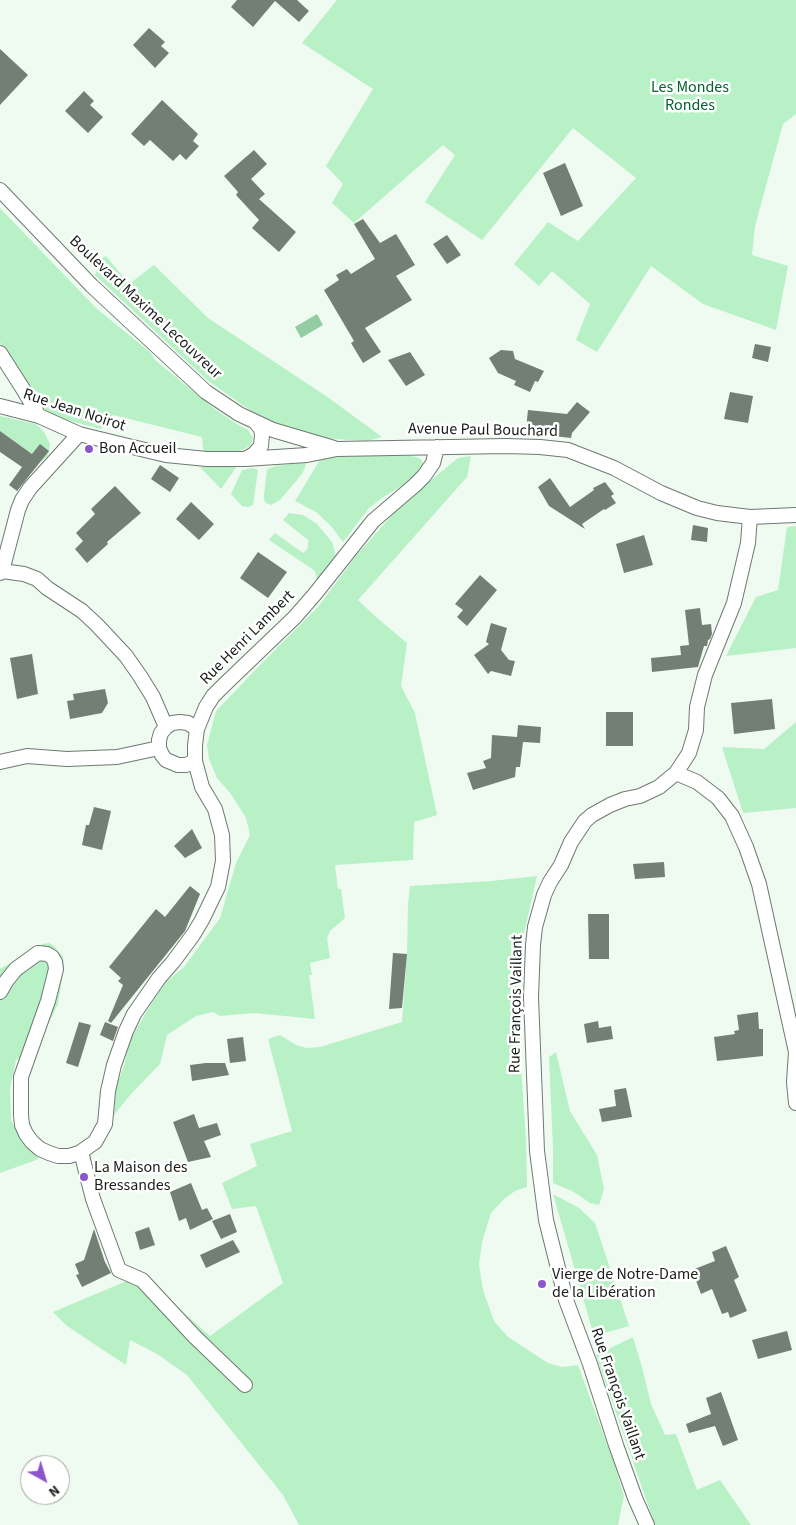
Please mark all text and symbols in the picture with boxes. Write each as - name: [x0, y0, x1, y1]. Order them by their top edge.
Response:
- park label: Les Mondes Rondes: [651, 78, 729, 116]
- street label: Boulevard Maxime Lecouvreur: [65, 232, 225, 384]
- street label: Rue Jean Noirot: [20, 385, 128, 437]
- street label: Avenue Paul Bouchard: [408, 420, 558, 442]
- place label: Bon Accueil: [99, 439, 177, 459]
- marker: Bon Accueil: [83, 443, 95, 455]
- street label: Rue Henri Lambert: [197, 587, 299, 689]
- street label: Rue François Vaillant: [506, 935, 528, 1073]
- place label: La Maison des Bressandes: [94, 1158, 188, 1196]
- marker: La Maison des Bressandes: [78, 1171, 90, 1183]
- place label: Vierge de Notre-Dame de la Libération: [552, 1265, 698, 1303]
- marker: Vierge de Notre-Dame de la Libération: [536, 1278, 548, 1290]
- street label: Rue François Vaillant: [585, 1326, 649, 1462]
- north arrow: [20, 1455, 70, 1505]
- text: N: [44, 1480, 64, 1502]

